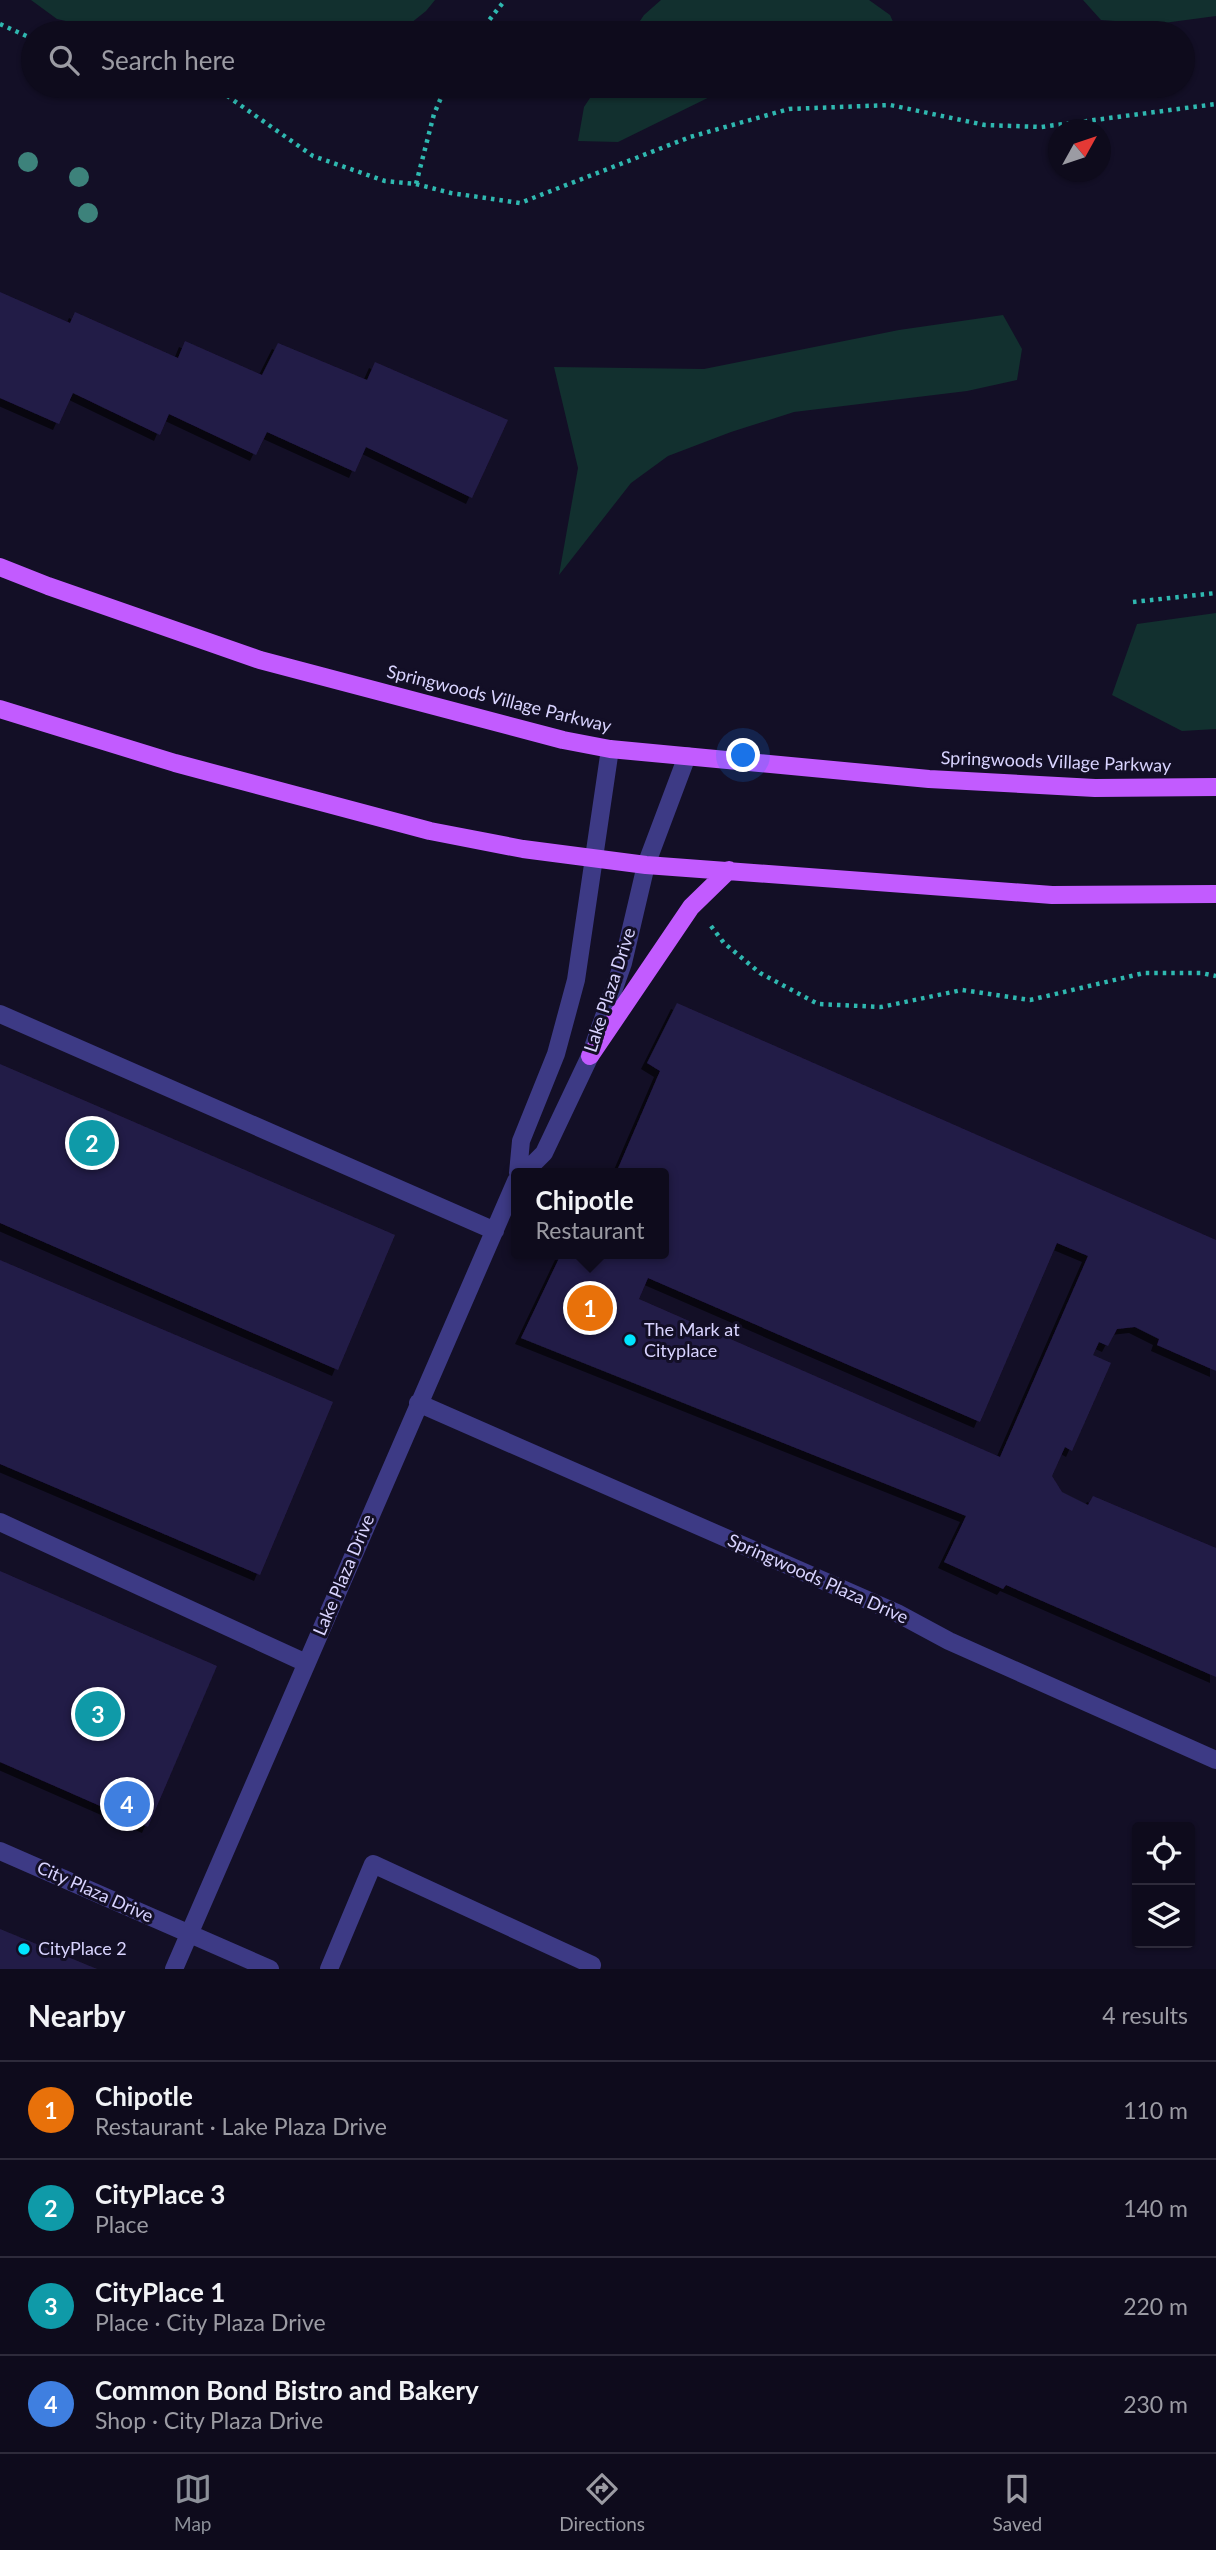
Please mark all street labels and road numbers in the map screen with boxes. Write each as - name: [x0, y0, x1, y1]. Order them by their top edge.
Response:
- street label: Springwoods Village Parkway: [385, 659, 615, 737]
- street label: Springwoods Village Parkway: [940, 746, 1172, 776]
- street label: Lake Plaza Drive: [579, 925, 640, 1055]
- street label: Lake Plaza Drive: [308, 1511, 379, 1639]
- street label: Springwoods Plaza Drive: [725, 1528, 912, 1628]
- street label: City Plaza Drive: [34, 1856, 157, 1927]

